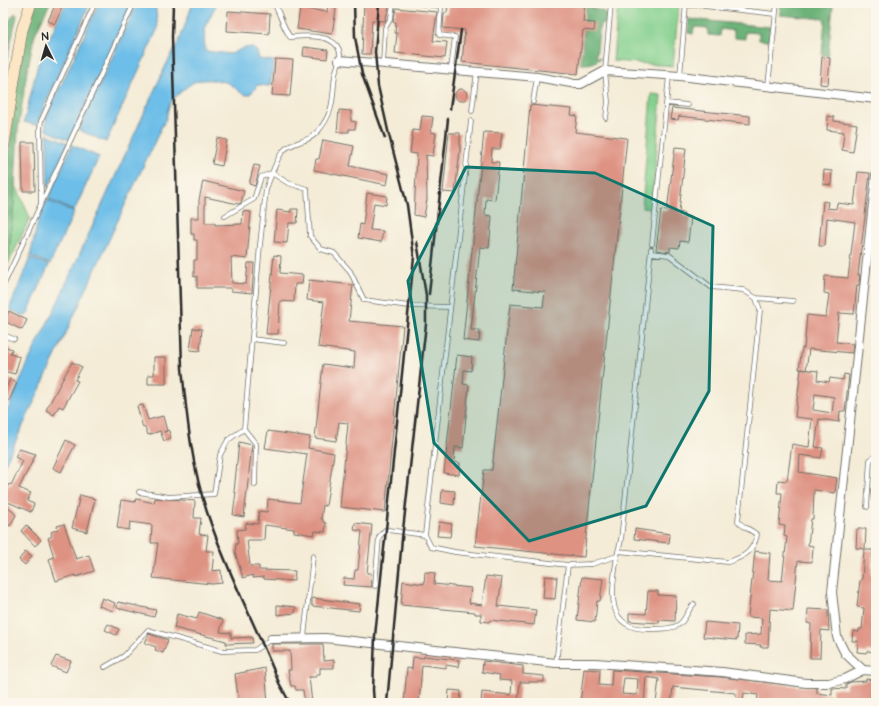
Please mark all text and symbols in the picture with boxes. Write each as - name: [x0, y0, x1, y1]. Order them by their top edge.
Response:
- north arrow: [26, 26, 66, 66]
- text: N: [41, 29, 49, 44]

